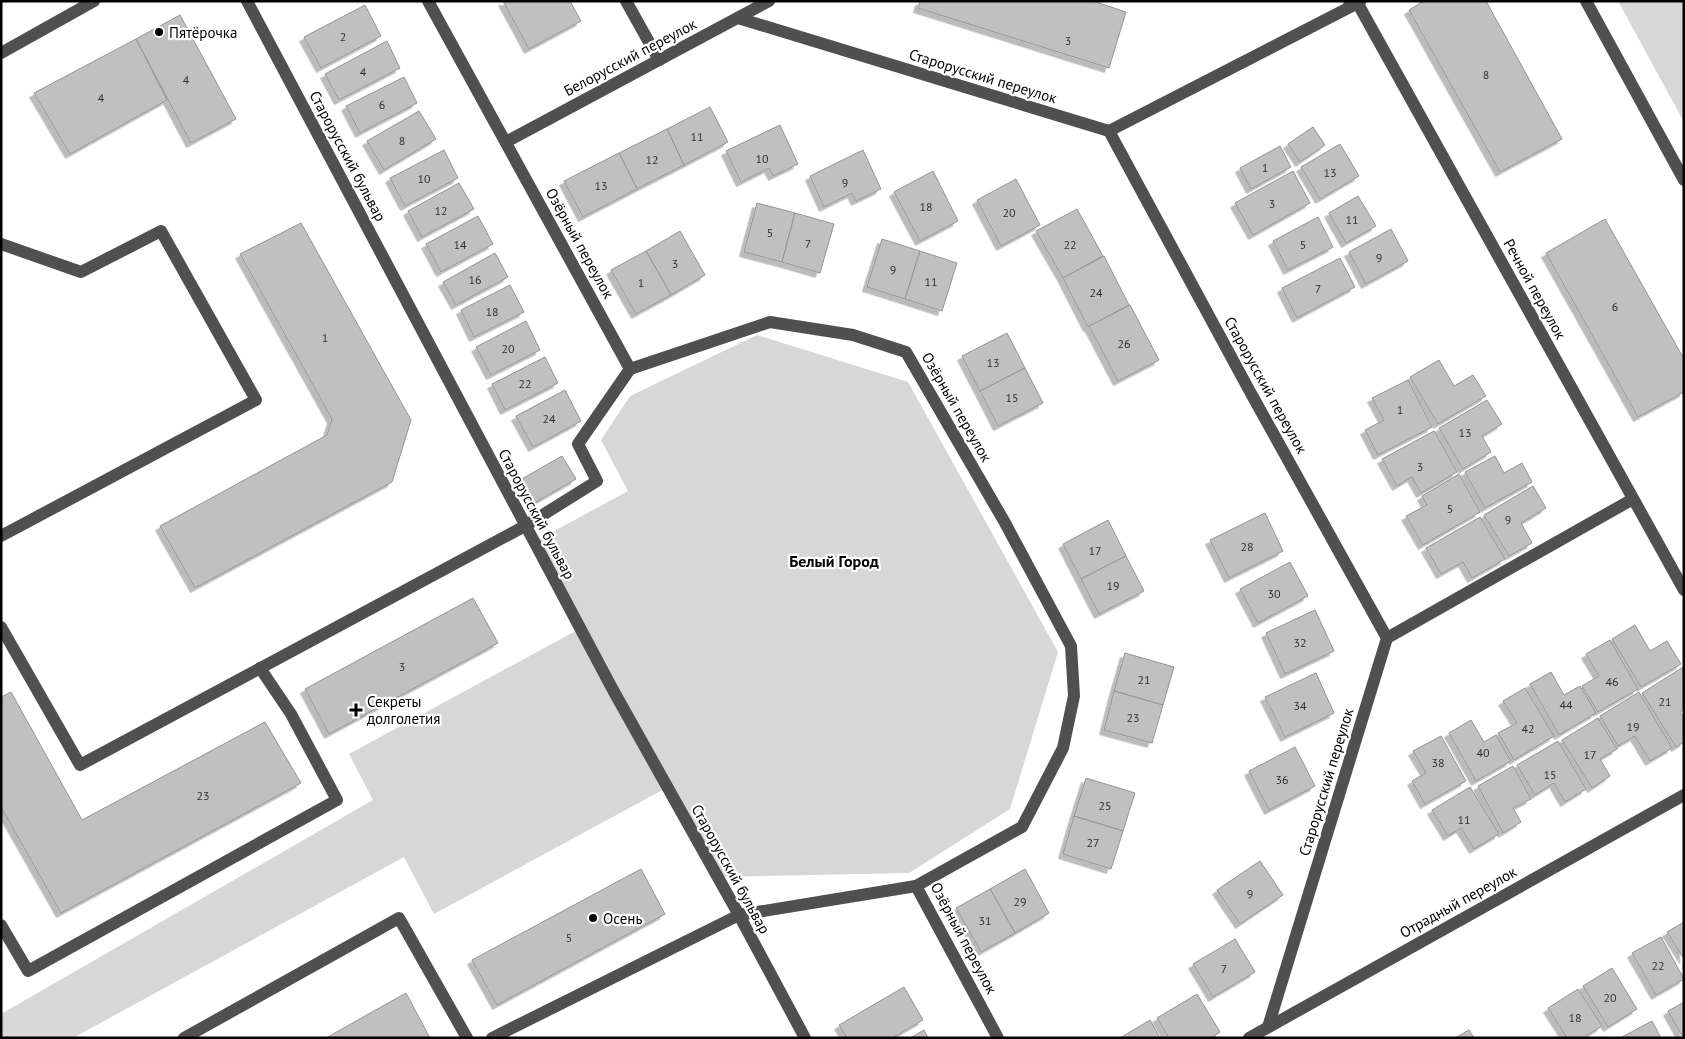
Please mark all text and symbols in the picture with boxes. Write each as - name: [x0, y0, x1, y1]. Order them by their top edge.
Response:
- street label: Белорусский переулок: [560, 14, 700, 100]
- place label: Пятёрочка: [169, 23, 237, 42]
- marker: Пятёрочка: [153, 26, 165, 38]
- house number: 2: [340, 29, 346, 44]
- house number: 3: [1065, 33, 1071, 48]
- street label: Старорусский переулок: [907, 44, 1060, 108]
- house number: 4: [360, 64, 367, 79]
- house number: 8: [1483, 67, 1489, 82]
- house number: 4: [183, 72, 190, 87]
- street label: Старорусский бульвар: [306, 88, 390, 224]
- house number: 4: [98, 90, 105, 105]
- house number: 6: [379, 97, 385, 112]
- house number: 11: [690, 129, 704, 144]
- house number: 8: [399, 133, 405, 148]
- house number: 10: [755, 151, 769, 166]
- house number: 12: [645, 152, 659, 167]
- house number: 1: [1262, 160, 1268, 175]
- house number: 13: [1323, 165, 1337, 180]
- house number: 10: [417, 171, 431, 186]
- house number: 9: [842, 175, 848, 190]
- house number: 13: [594, 178, 608, 193]
- street label: Озёрный переулок: [542, 184, 619, 302]
- house number: 3: [1269, 196, 1275, 211]
- house number: 18: [919, 199, 933, 214]
- house number: 12: [434, 203, 448, 218]
- house number: 20: [1002, 205, 1016, 220]
- house number: 11: [1345, 212, 1359, 227]
- house number: 5: [767, 225, 773, 240]
- street label: Речной переулок: [1500, 235, 1571, 343]
- house number: 7: [805, 236, 811, 251]
- house number: 14: [453, 237, 467, 252]
- house number: 22: [1063, 237, 1077, 252]
- house number: 5: [1300, 237, 1306, 252]
- house number: 9: [1376, 250, 1382, 265]
- house number: 3: [672, 256, 678, 271]
- house number: 9: [890, 262, 896, 277]
- house number: 16: [468, 272, 482, 287]
- house number: 11: [924, 274, 938, 289]
- house number: 1: [638, 275, 644, 290]
- house number: 7: [1315, 281, 1321, 296]
- house number: 24: [1089, 285, 1103, 300]
- house number: 6: [1612, 299, 1618, 314]
- house number: 18: [485, 304, 499, 319]
- street label: Старорусский переулок: [1220, 313, 1312, 457]
- house number: 1: [322, 330, 328, 345]
- house number: 26: [1117, 336, 1131, 351]
- house number: 20: [501, 341, 515, 356]
- street label: Озёрный переулок: [918, 349, 997, 466]
- house number: 13: [986, 355, 1000, 370]
- house number: 22: [518, 376, 532, 391]
- house number: 15: [1005, 390, 1019, 405]
- house number: 1: [1397, 402, 1403, 417]
- house number: 24: [542, 411, 556, 426]
- house number: 13: [1458, 425, 1472, 440]
- street label: Старорусский бульвар: [495, 446, 579, 582]
- house number: 3: [1417, 459, 1423, 474]
- house number: 5: [1447, 501, 1453, 516]
- house number: 9: [1505, 512, 1511, 527]
- house number: 28: [1240, 539, 1254, 554]
- house number: 17: [1088, 543, 1102, 558]
- district label: Белый Город: [789, 551, 879, 571]
- house number: 19: [1106, 578, 1120, 593]
- house number: 30: [1267, 586, 1281, 601]
- house number: 32: [1293, 635, 1307, 650]
- house number: 3: [399, 659, 405, 674]
- house number: 21: [1137, 672, 1151, 687]
- house number: 46: [1605, 674, 1619, 689]
- place label: Секреты долголетия: [367, 692, 440, 728]
- house number: 21: [1658, 694, 1672, 709]
- house number: 44: [1559, 697, 1573, 712]
- house number: 34: [1293, 698, 1307, 713]
- marker: Секреты долголетия: [349, 703, 363, 717]
- street label: Старорусский переулок: [1294, 705, 1358, 858]
- house number: 23: [1126, 710, 1140, 725]
- house number: 19: [1626, 719, 1640, 734]
- house number: 42: [1521, 721, 1535, 736]
- house number: 40: [1476, 745, 1490, 760]
- house number: 17: [1583, 747, 1597, 762]
- house number: 38: [1431, 755, 1445, 770]
- house number: 15: [1543, 767, 1557, 782]
- house number: 36: [1275, 772, 1289, 787]
- house number: 23: [196, 788, 210, 803]
- house number: 25: [1098, 798, 1112, 813]
- street label: Старорусский бульвар: [688, 801, 774, 937]
- house number: 11: [1457, 812, 1471, 827]
- house number: 27: [1086, 835, 1100, 850]
- street label: Отрадный переулок: [1396, 862, 1521, 942]
- street label: Озёрный переулок: [927, 879, 1002, 998]
- house number: 9: [1247, 886, 1253, 901]
- house number: 29: [1013, 894, 1027, 909]
- place label: Осень: [603, 909, 642, 928]
- marker: Осень: [587, 912, 599, 924]
- house number: 31: [978, 913, 992, 928]
- house number: 5: [566, 930, 572, 945]
- house number: 22: [1651, 958, 1665, 973]
- house number: 7: [1221, 961, 1227, 976]
- house number: 20: [1603, 990, 1617, 1005]
- house number: 18: [1568, 1010, 1582, 1025]

